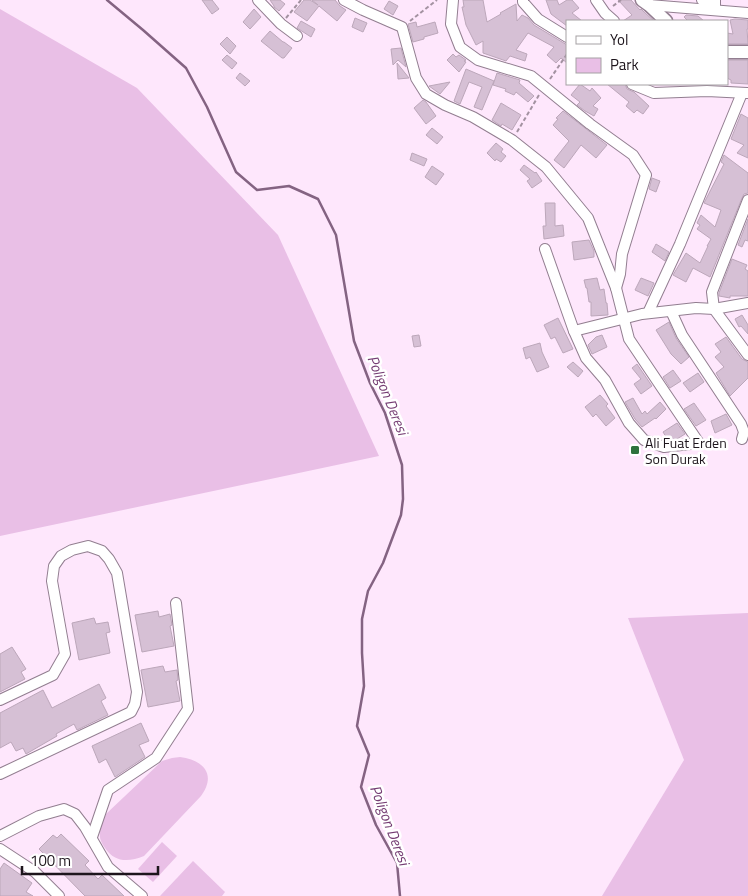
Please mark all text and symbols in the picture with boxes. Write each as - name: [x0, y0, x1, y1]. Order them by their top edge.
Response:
- legend: [566, 20, 728, 85]
- text: Yol: [610, 28, 628, 51]
- text: Park: [610, 53, 639, 76]
- water label: Poligon Deresi: [362, 352, 415, 440]
- place label: Ali Fuat Erden Son Durak: [645, 432, 727, 469]
- marker: Ali Fuat Erden Son Durak: [629, 444, 641, 456]
- water label: Poligon Deresi: [364, 782, 417, 870]
- scale bar: [22, 844, 159, 876]
- text: 100 m: [30, 849, 71, 872]

